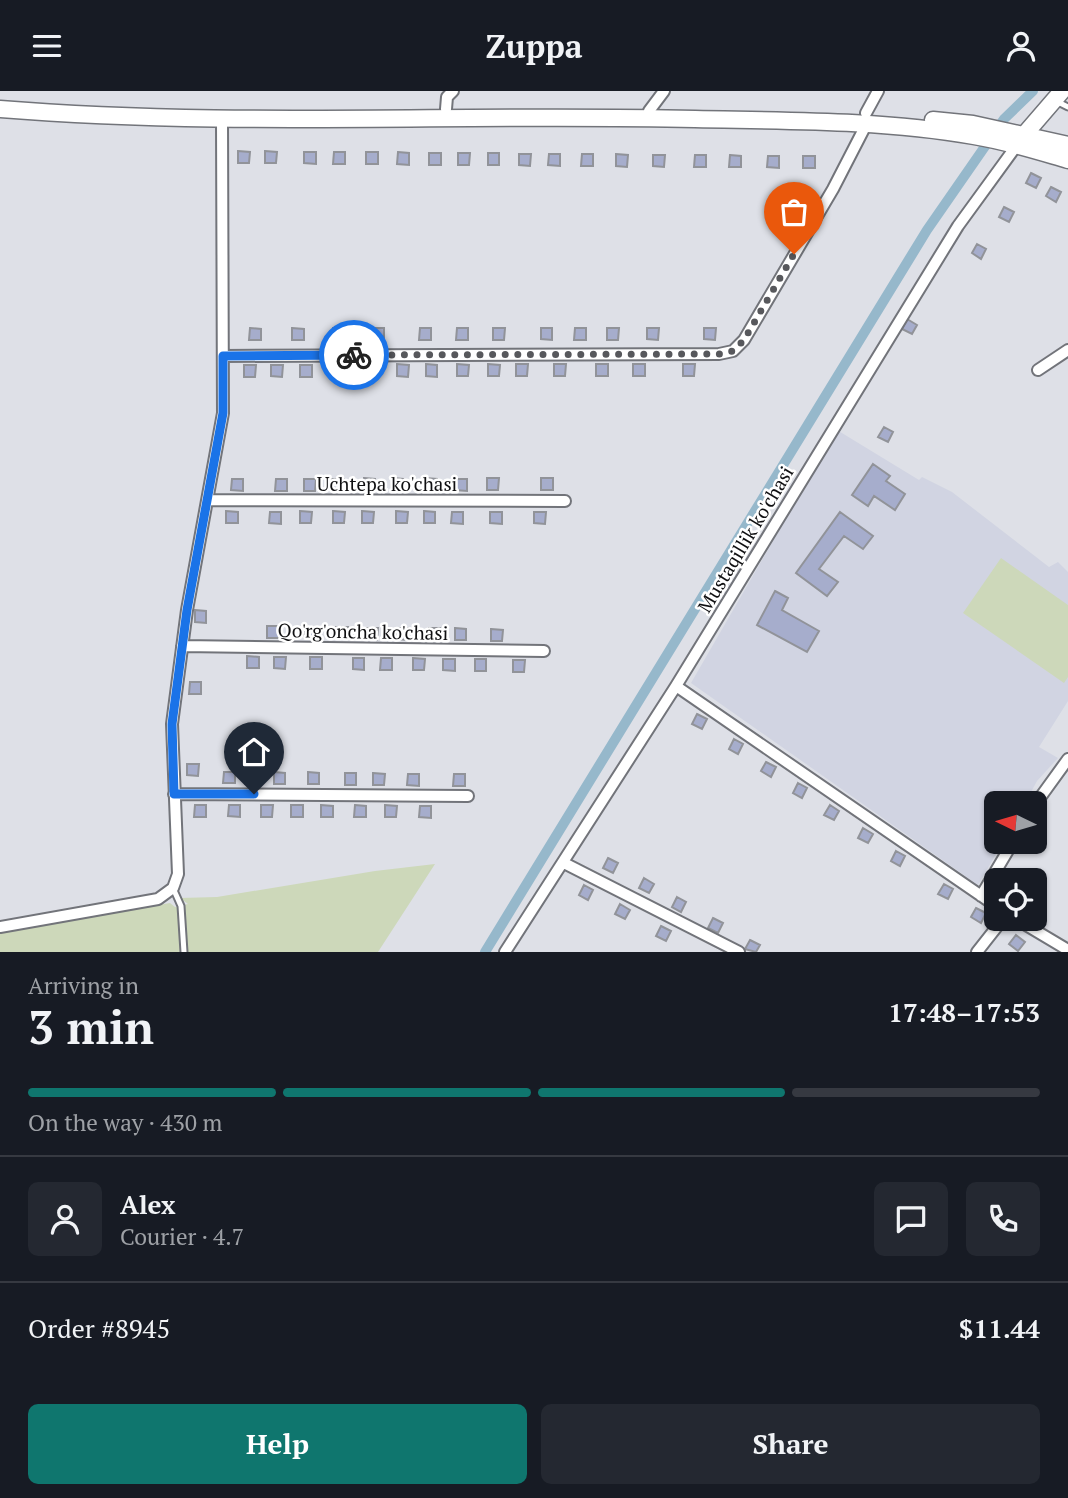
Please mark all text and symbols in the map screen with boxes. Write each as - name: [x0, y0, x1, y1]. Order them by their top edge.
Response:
- text: Zuppa: [486, 25, 583, 67]
- icon: menu: [28, 27, 66, 65]
- icon: person: [1002, 27, 1040, 65]
- pin: [764, 182, 824, 254]
- icon: bag: [775, 193, 813, 231]
- courier: [319, 320, 389, 390]
- icon: bike: [335, 336, 373, 374]
- street label: Mustaqillik ko'chasi: [691, 461, 799, 617]
- street label: Uchtepa ko'chasi: [317, 471, 457, 496]
- street label: Qo'rg'oncha ko'chasi: [278, 617, 448, 645]
- pin: [224, 722, 284, 794]
- icon: home: [235, 733, 273, 771]
- north arrow: [984, 791, 1046, 854]
- map controls: [984, 791, 1047, 931]
- button: locate: [984, 868, 1047, 931]
- text: Arriving in: [28, 970, 139, 1001]
- text: 17:48–17:53: [888, 995, 1040, 1029]
- text: 3 min: [28, 996, 154, 1057]
- text: On the way · 430 m: [28, 1107, 222, 1138]
- button: person: [28, 1182, 102, 1256]
- button: chat: [874, 1182, 948, 1256]
- button: phone: [966, 1182, 1040, 1256]
- text: Alex: [120, 1187, 176, 1221]
- text: Courier · 4.7: [120, 1221, 244, 1252]
- text: Order #8945: [28, 1311, 170, 1345]
- text: $11.44: [959, 1311, 1040, 1345]
- button: Help: [28, 1404, 527, 1484]
- button: Share: [541, 1404, 1040, 1484]

